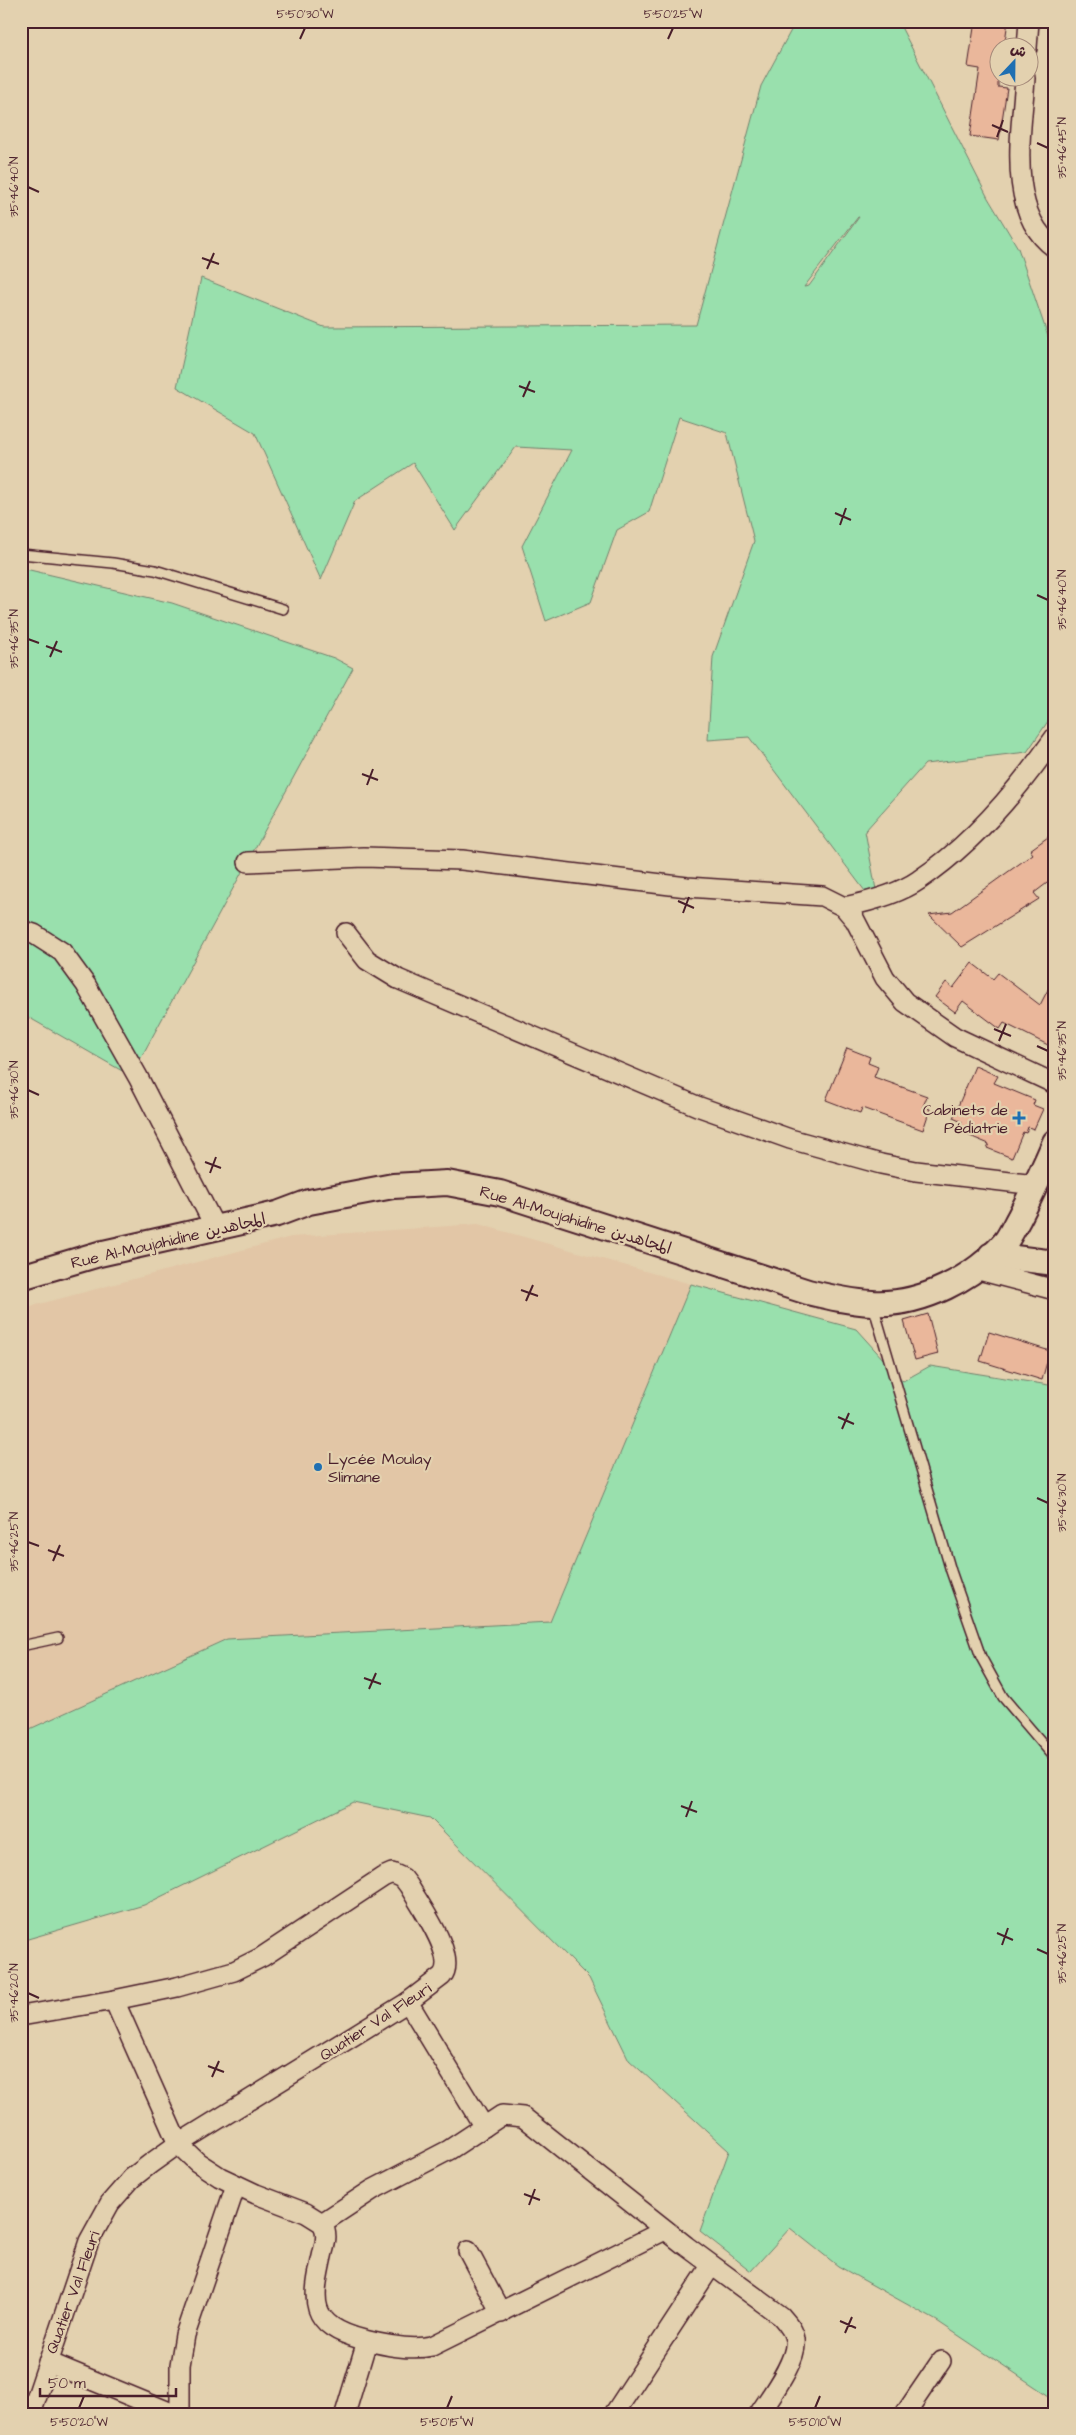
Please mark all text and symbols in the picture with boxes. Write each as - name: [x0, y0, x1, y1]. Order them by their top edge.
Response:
- text: 5°50'30"W: [277, 6, 334, 23]
- text: 5°50'25"W: [644, 6, 703, 23]
- north arrow: [988, 38, 1038, 88]
- text: ش: [1008, 39, 1029, 63]
- text: 35°46'45"N: [1054, 117, 1071, 179]
- text: 35°46'40"N: [6, 156, 23, 217]
- text: 35°46'40"N: [1054, 569, 1071, 630]
- text: 35°46'35"N: [6, 609, 23, 669]
- text: 35°46'35"N: [1054, 1021, 1071, 1081]
- text: 35°46'30"N: [6, 1060, 23, 1119]
- place label: Cabinets de Pédiatrie: [923, 1099, 1008, 1139]
- marker: Cabinets de Pédiatrie: [1012, 1111, 1026, 1125]
- street label: Rue Al-Moujahidine المجاهدين: [477, 1180, 674, 1260]
- street label: Rue Al-Moujahidine المجاهدين: [69, 1208, 268, 1274]
- place label: Lycée Moulay Slimane: [328, 1448, 432, 1488]
- marker: Lycée Moulay Slimane: [312, 1461, 324, 1473]
- text: 35°46'30"N: [1054, 1473, 1071, 1532]
- text: 35°46'25"N: [6, 1511, 23, 1572]
- text: 35°46'25"N: [1054, 1923, 1071, 1984]
- text: 35°46'20"N: [6, 1963, 23, 2023]
- street label: Quatier Val Fleuri: [315, 1977, 436, 2066]
- street label: Quatier Val Fleuri: [41, 2227, 106, 2357]
- scale bar: [40, 2365, 176, 2397]
- text: 50 m: [48, 2373, 86, 2394]
- text: 5°50'20"W: [50, 2414, 109, 2431]
- text: 5°50'15"W: [420, 2414, 474, 2431]
- text: 5°50'10"W: [789, 2414, 842, 2431]

